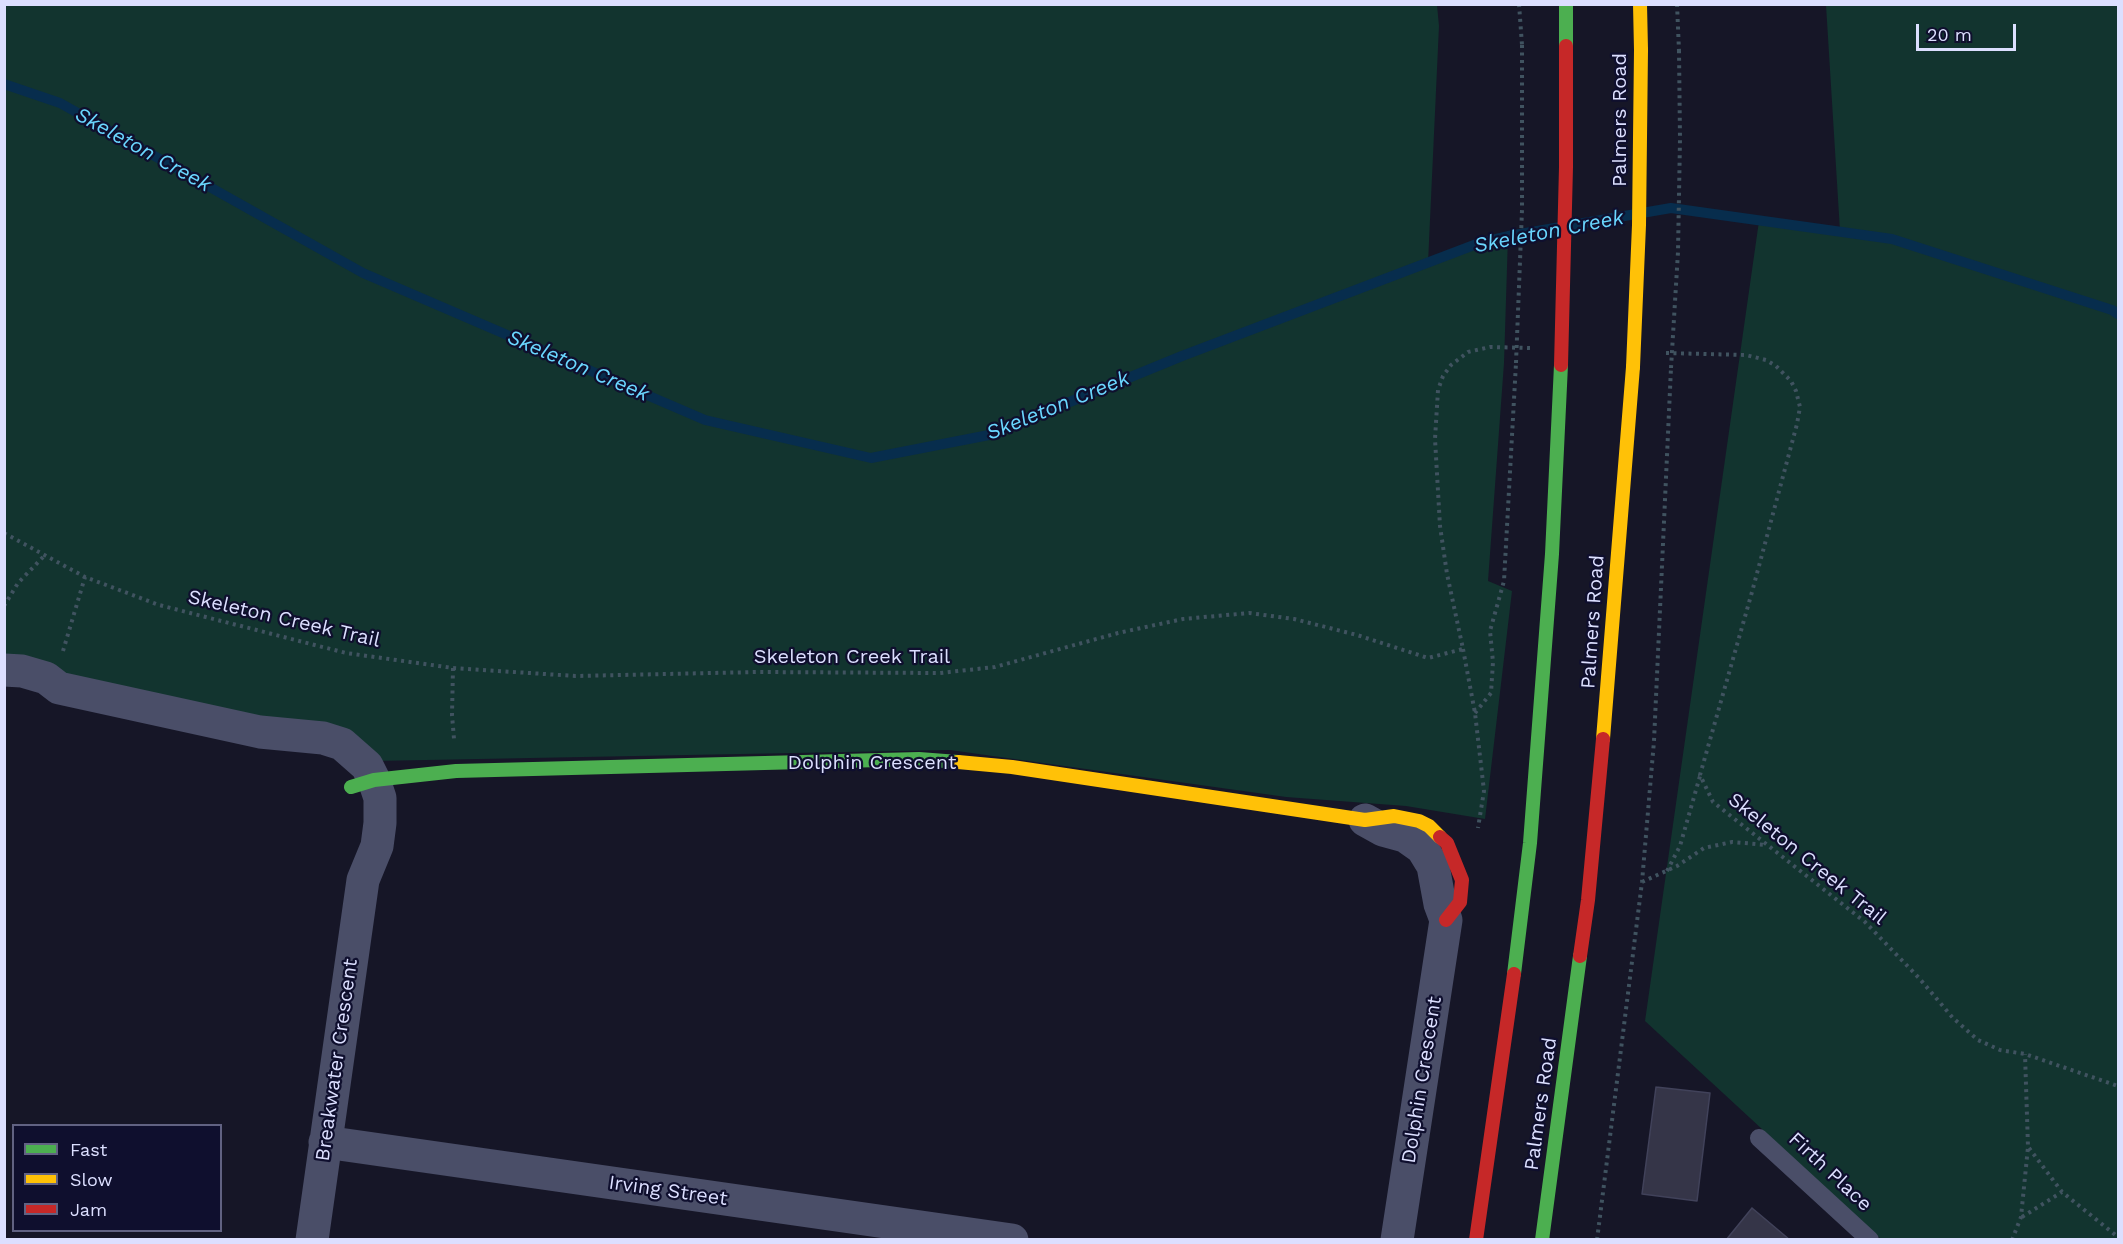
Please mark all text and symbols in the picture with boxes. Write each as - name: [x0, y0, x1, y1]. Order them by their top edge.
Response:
- scale bar: [1919, 12, 2020, 50]
- text: 20 m: [1927, 24, 1972, 45]
- street label: Palmers Road: [1608, 53, 1632, 187]
- water label: Skeleton Creek: [70, 102, 216, 198]
- water label: Skeleton Creek: [1472, 205, 1626, 259]
- water label: Skeleton Creek: [503, 325, 653, 407]
- water label: Skeleton Creek: [983, 366, 1133, 446]
- street label: Palmers Road: [1576, 554, 1610, 690]
- street label: Skeleton Creek Trail: [186, 585, 382, 653]
- street label: Skeleton Creek Trail: [754, 645, 950, 669]
- street label: Dolphin Crescent: [788, 751, 956, 775]
- street label: Skeleton Creek Trail: [1723, 788, 1891, 930]
- street label: Breakwater Crescent: [311, 957, 363, 1163]
- street label: Dolphin Crescent: [1397, 995, 1447, 1165]
- street label: Palmers Road: [1520, 1036, 1562, 1172]
- legend: [12, 1124, 222, 1232]
- street label: Firth Place: [1783, 1127, 1877, 1217]
- text: Fast: [70, 1139, 107, 1160]
- text: Slow: [70, 1169, 113, 1190]
- street label: Irving Street: [607, 1171, 729, 1211]
- text: Jam: [70, 1199, 107, 1220]

